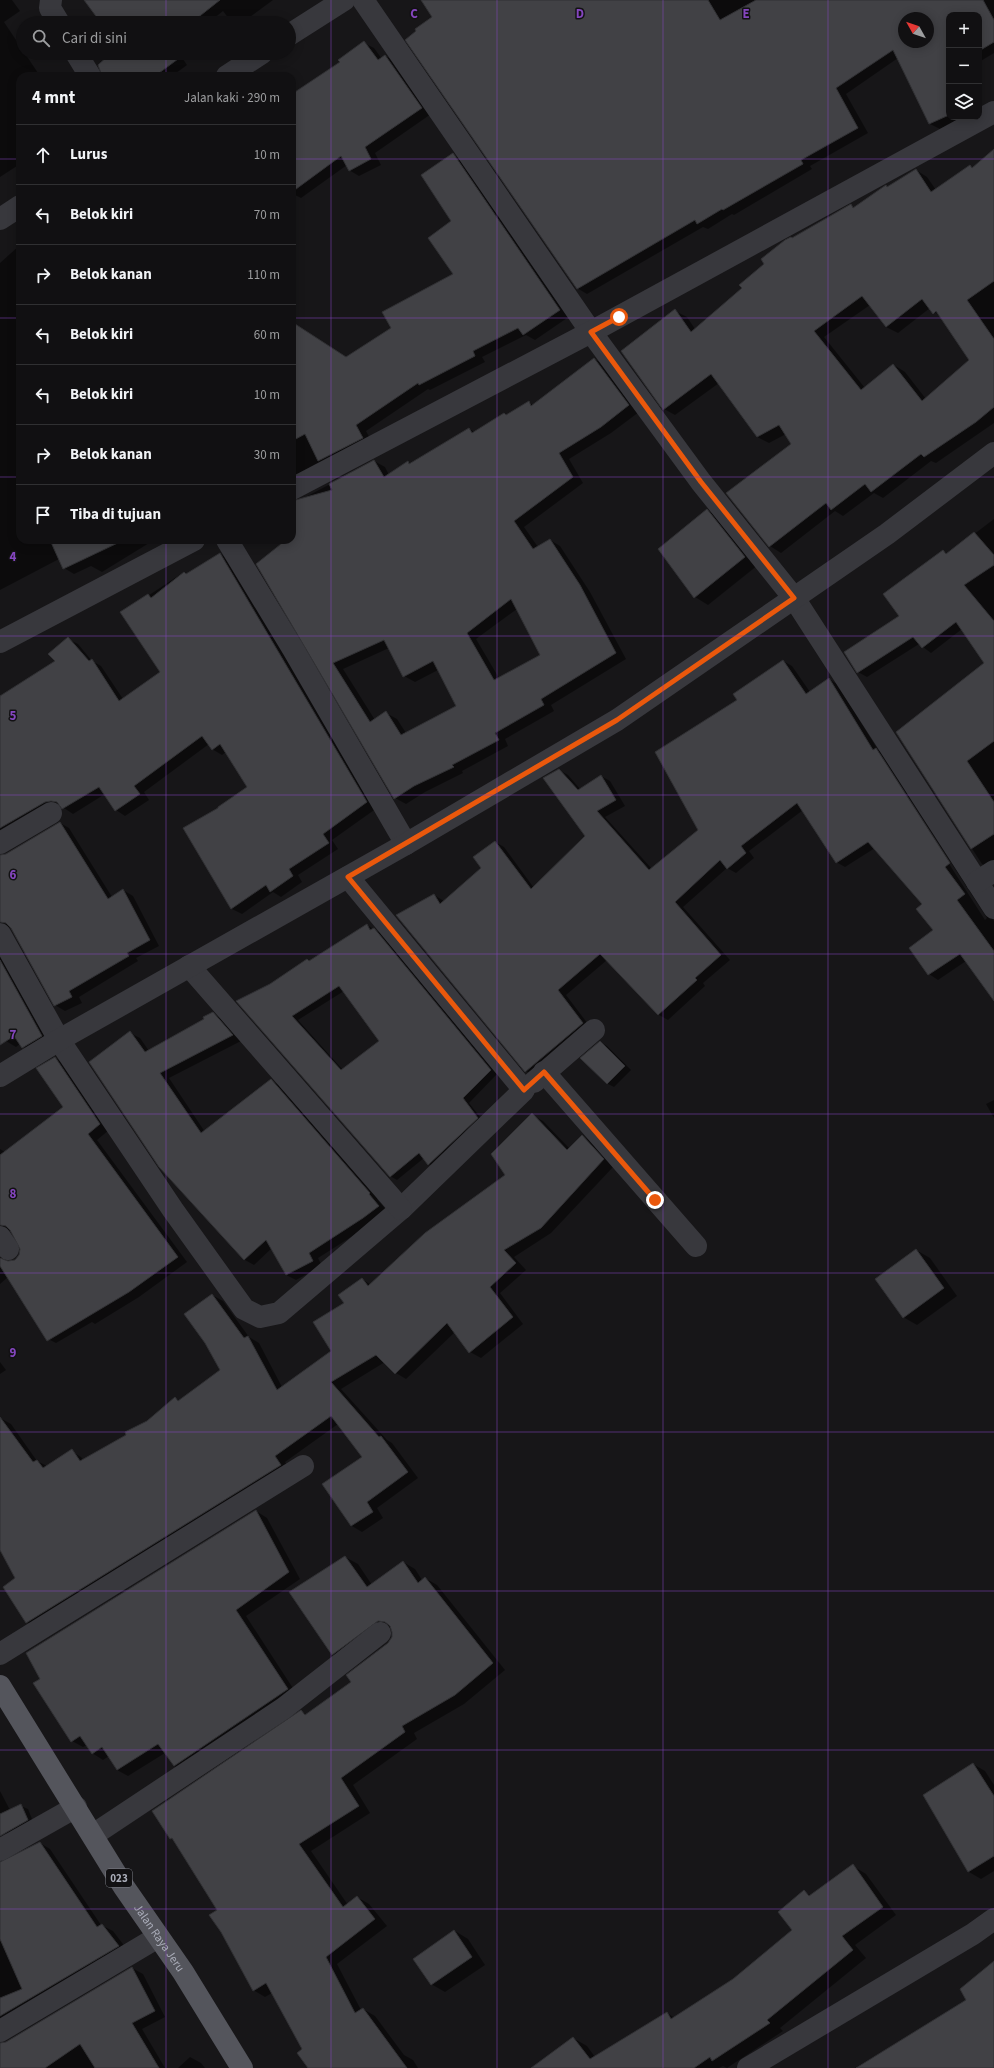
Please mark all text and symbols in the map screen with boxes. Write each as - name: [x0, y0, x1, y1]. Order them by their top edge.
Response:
- text: C: [410, 5, 418, 23]
- text: D: [576, 5, 584, 23]
- text: E: [742, 5, 750, 23]
- north arrow: [898, 12, 934, 48]
- map controls: [946, 12, 982, 120]
- button: +: [946, 12, 982, 48]
- search box: [16, 16, 296, 60]
- icon: search: [30, 27, 52, 49]
- text: Cari di sini: [62, 28, 127, 49]
- button: −: [946, 48, 982, 84]
- button: layers: [946, 84, 982, 120]
- text: 4 mnt: [32, 86, 75, 110]
- text: Jalan kaki · 290 m: [184, 89, 280, 107]
- icon: ahead: [32, 144, 54, 166]
- text: Lurus: [70, 144, 107, 165]
- text: 10 m: [254, 146, 280, 164]
- icon: left: [32, 204, 54, 226]
- text: Belok kiri: [70, 204, 133, 225]
- text: 70 m: [254, 206, 280, 224]
- icon: right: [32, 264, 54, 286]
- text: Belok kanan: [70, 264, 152, 285]
- text: 110 m: [247, 266, 280, 284]
- route start: [610, 308, 628, 326]
- icon: left: [32, 324, 54, 346]
- text: Belok kiri: [70, 324, 133, 345]
- text: 60 m: [254, 326, 280, 344]
- icon: left: [32, 384, 54, 406]
- text: Belok kiri: [70, 384, 133, 405]
- text: 10 m: [254, 386, 280, 404]
- icon: right: [32, 444, 54, 466]
- text: Belok kanan: [70, 444, 152, 465]
- text: 30 m: [254, 446, 280, 464]
- icon: arrive: [32, 504, 54, 526]
- text: Tiba di tujuan: [70, 504, 161, 525]
- text: 4: [10, 548, 17, 566]
- text: 5: [10, 707, 17, 725]
- text: 6: [10, 866, 17, 884]
- text: 7: [10, 1026, 17, 1044]
- text: 8: [10, 1185, 17, 1203]
- route end: [646, 1191, 664, 1209]
- text: 9: [10, 1344, 17, 1362]
- road number: 023: [106, 1869, 132, 1887]
- street label: Jalan Raya Jeru: [129, 1901, 188, 1975]

